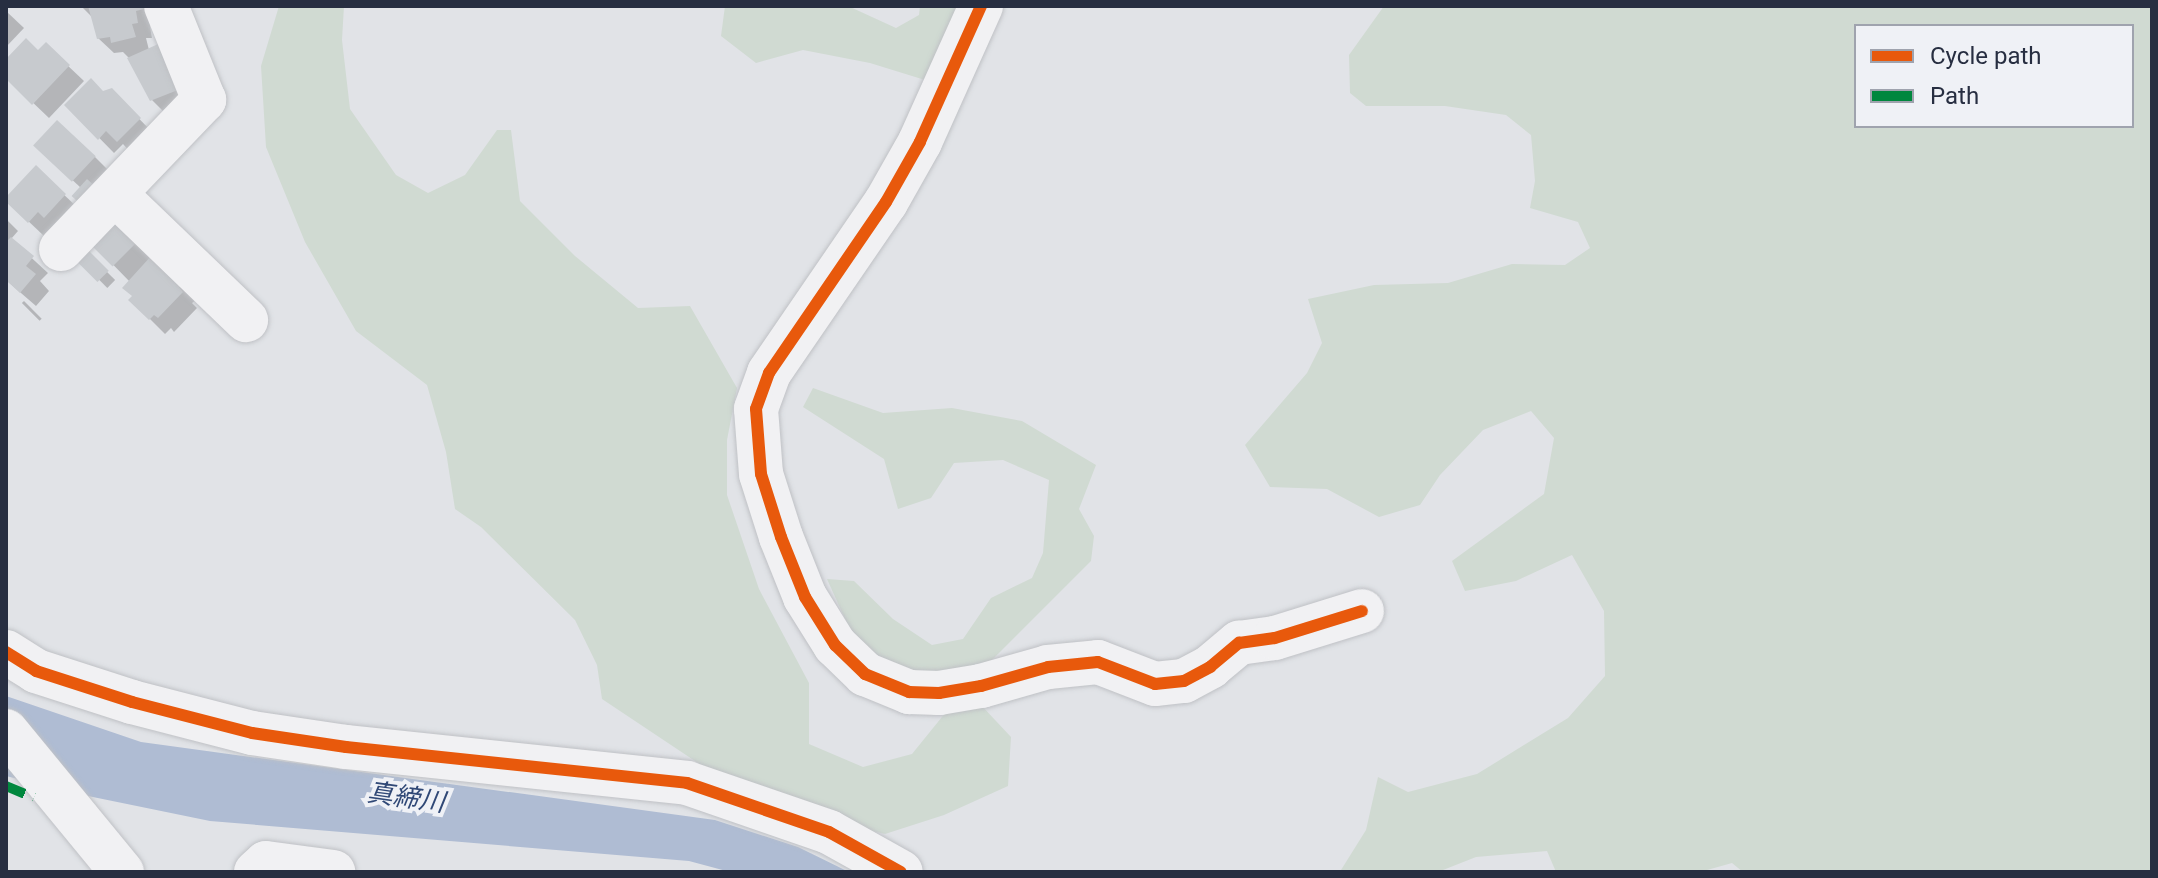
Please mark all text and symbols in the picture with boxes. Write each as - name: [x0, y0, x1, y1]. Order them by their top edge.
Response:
- legend: [1854, 24, 2134, 128]
- text: Cycle path: [1930, 42, 2042, 70]
- text: Path: [1930, 82, 1979, 110]
- water label: 真締川: [365, 777, 447, 819]

